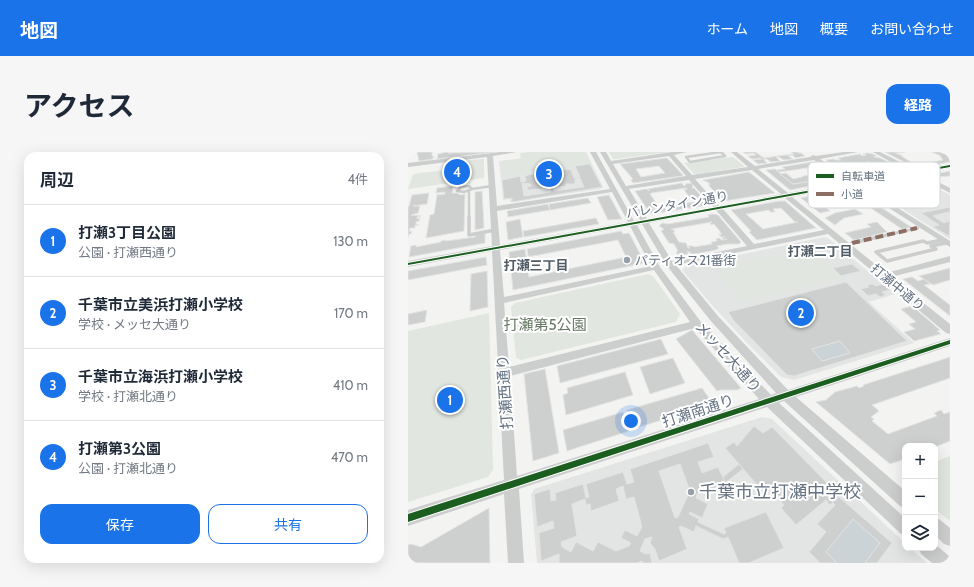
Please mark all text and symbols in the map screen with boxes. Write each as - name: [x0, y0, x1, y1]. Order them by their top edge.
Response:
- text: 地図: [20, 19, 58, 42]
- text: ホーム: [706, 20, 748, 38]
- text: 地図: [770, 20, 798, 38]
- text: 概要: [820, 20, 848, 38]
- text: お問い合わせ: [870, 20, 954, 38]
- button: 経路: [886, 84, 950, 124]
- text: アクセス: [24, 89, 135, 123]
- pin: 4: [444, 157, 470, 187]
- pin: 3: [536, 159, 562, 189]
- legend: [808, 162, 940, 208]
- text: 自転車道: [841, 169, 885, 183]
- text: 周辺: [40, 170, 74, 190]
- text: 4件: [347, 171, 368, 187]
- street label: バレンタイン通り: [624, 187, 730, 221]
- text: 小道: [841, 187, 863, 201]
- text: 打瀬3丁目公園: [78, 224, 176, 242]
- text: 1: [51, 233, 55, 249]
- text: 130 m: [333, 233, 368, 249]
- district label: 打瀬二丁目: [787, 243, 853, 259]
- text: 公園 · 打瀬西通り: [78, 244, 178, 260]
- place label: パティオス21番街: [635, 252, 736, 268]
- marker: パティオス21番街: [622, 255, 632, 265]
- district label: 打瀬三丁目: [503, 257, 569, 273]
- street label: 打瀬中通り: [868, 260, 928, 314]
- text: 千葉市立美浜打瀬小学校: [78, 296, 243, 314]
- pin: 2: [788, 298, 814, 328]
- text: 2: [50, 305, 56, 321]
- text: 170 m: [334, 305, 368, 321]
- text: 学校 · メッセ大通り: [78, 316, 191, 332]
- park label: 打瀬第5公園: [503, 316, 587, 334]
- street label: メッセ大通り: [691, 318, 765, 396]
- street label: 打瀬西通り: [493, 354, 517, 430]
- text: 千葉市立海浜打瀬小学校: [78, 368, 243, 386]
- text: 3: [49, 377, 57, 393]
- text: 410 m: [333, 377, 368, 393]
- pin: 1: [437, 385, 463, 415]
- text: 学校 · 打瀬北通り: [78, 388, 178, 404]
- street label: 打瀬南通り: [660, 391, 736, 431]
- your location: [621, 411, 641, 431]
- text: 打瀬第3公園: [78, 440, 161, 458]
- map controls: [902, 443, 938, 551]
- button: +: [902, 443, 938, 479]
- text: 4: [49, 449, 57, 465]
- text: 470 m: [331, 449, 368, 465]
- text: 公園 · 打瀬北通り: [78, 460, 178, 476]
- button: −: [902, 479, 938, 515]
- place label: 千葉市立打瀬中学校: [699, 481, 861, 503]
- marker: 千葉市立打瀬中学校: [686, 487, 696, 497]
- button: 保存: [40, 504, 200, 544]
- button: 共有: [208, 504, 368, 544]
- button: layers: [902, 515, 938, 551]

